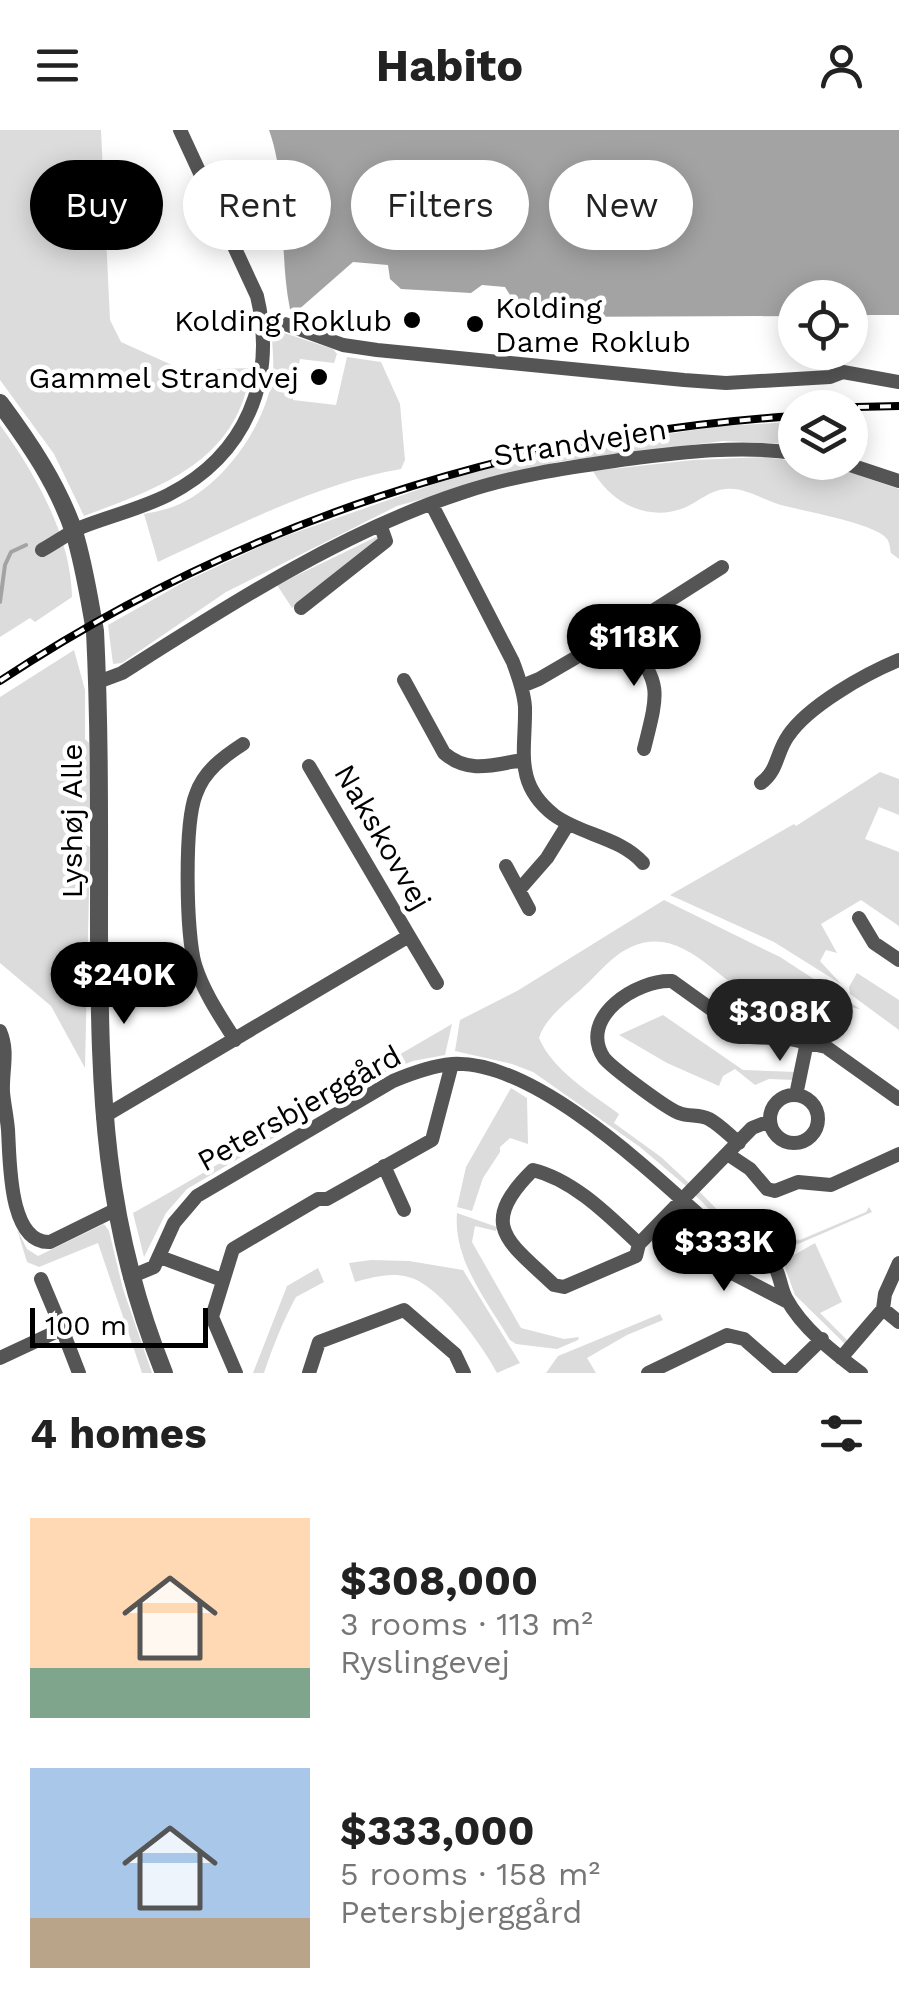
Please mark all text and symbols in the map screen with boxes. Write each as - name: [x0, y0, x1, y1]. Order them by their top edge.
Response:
- icon: menu: [30, 38, 85, 93]
- icon: person: [814, 38, 869, 93]
- text: Habito: [376, 39, 523, 92]
- chip: Buy: [30, 160, 163, 250]
- chip: Rent: [183, 160, 331, 250]
- chip: Filters: [351, 160, 529, 250]
- chip: New: [549, 160, 693, 250]
- map controls: [778, 280, 868, 480]
- button: locate: [778, 280, 868, 370]
- place label: Kolding Dame Roklub: [495, 290, 691, 359]
- place label: Kolding Roklub: [174, 303, 392, 338]
- marker: Kolding Roklub: [401, 309, 423, 331]
- marker: Kolding Dame Roklub: [464, 313, 486, 335]
- place label: Gammel Strandvej: [29, 360, 299, 395]
- marker: Gammel Strandvej: [308, 366, 330, 388]
- button: layers: [778, 390, 868, 480]
- street label: Strandvejen: [491, 411, 669, 473]
- pin: $118K: [564, 604, 704, 689]
- text: $118K: [589, 617, 679, 655]
- street label: Lyshøj Alle: [54, 743, 89, 899]
- street label: Nakskovvej: [327, 758, 439, 916]
- pin: $240K: [54, 942, 194, 1027]
- text: $240K: [73, 955, 175, 993]
- pin: $308K: [710, 979, 850, 1064]
- text: $308K: [729, 992, 831, 1030]
- street label: Petersbjerggård: [191, 1038, 407, 1178]
- pin: $333K: [654, 1209, 794, 1294]
- text: $333K: [674, 1222, 774, 1260]
- scale bar: [30, 1303, 208, 1348]
- text: 100 m: [45, 1309, 127, 1342]
- icon: filters: [814, 1406, 869, 1461]
- text: 4 homes: [30, 1409, 207, 1458]
- text: $308,000: [340, 1556, 538, 1605]
- icon: home: [110, 1558, 230, 1678]
- text: 3 rooms · 113 m²: [340, 1605, 593, 1643]
- text: Ryslingevej: [340, 1643, 510, 1681]
- text: $333,000: [340, 1806, 535, 1855]
- icon: home: [110, 1808, 230, 1928]
- text: 5 rooms · 158 m²: [340, 1855, 600, 1893]
- text: Petersbjerggård: [340, 1893, 582, 1931]

